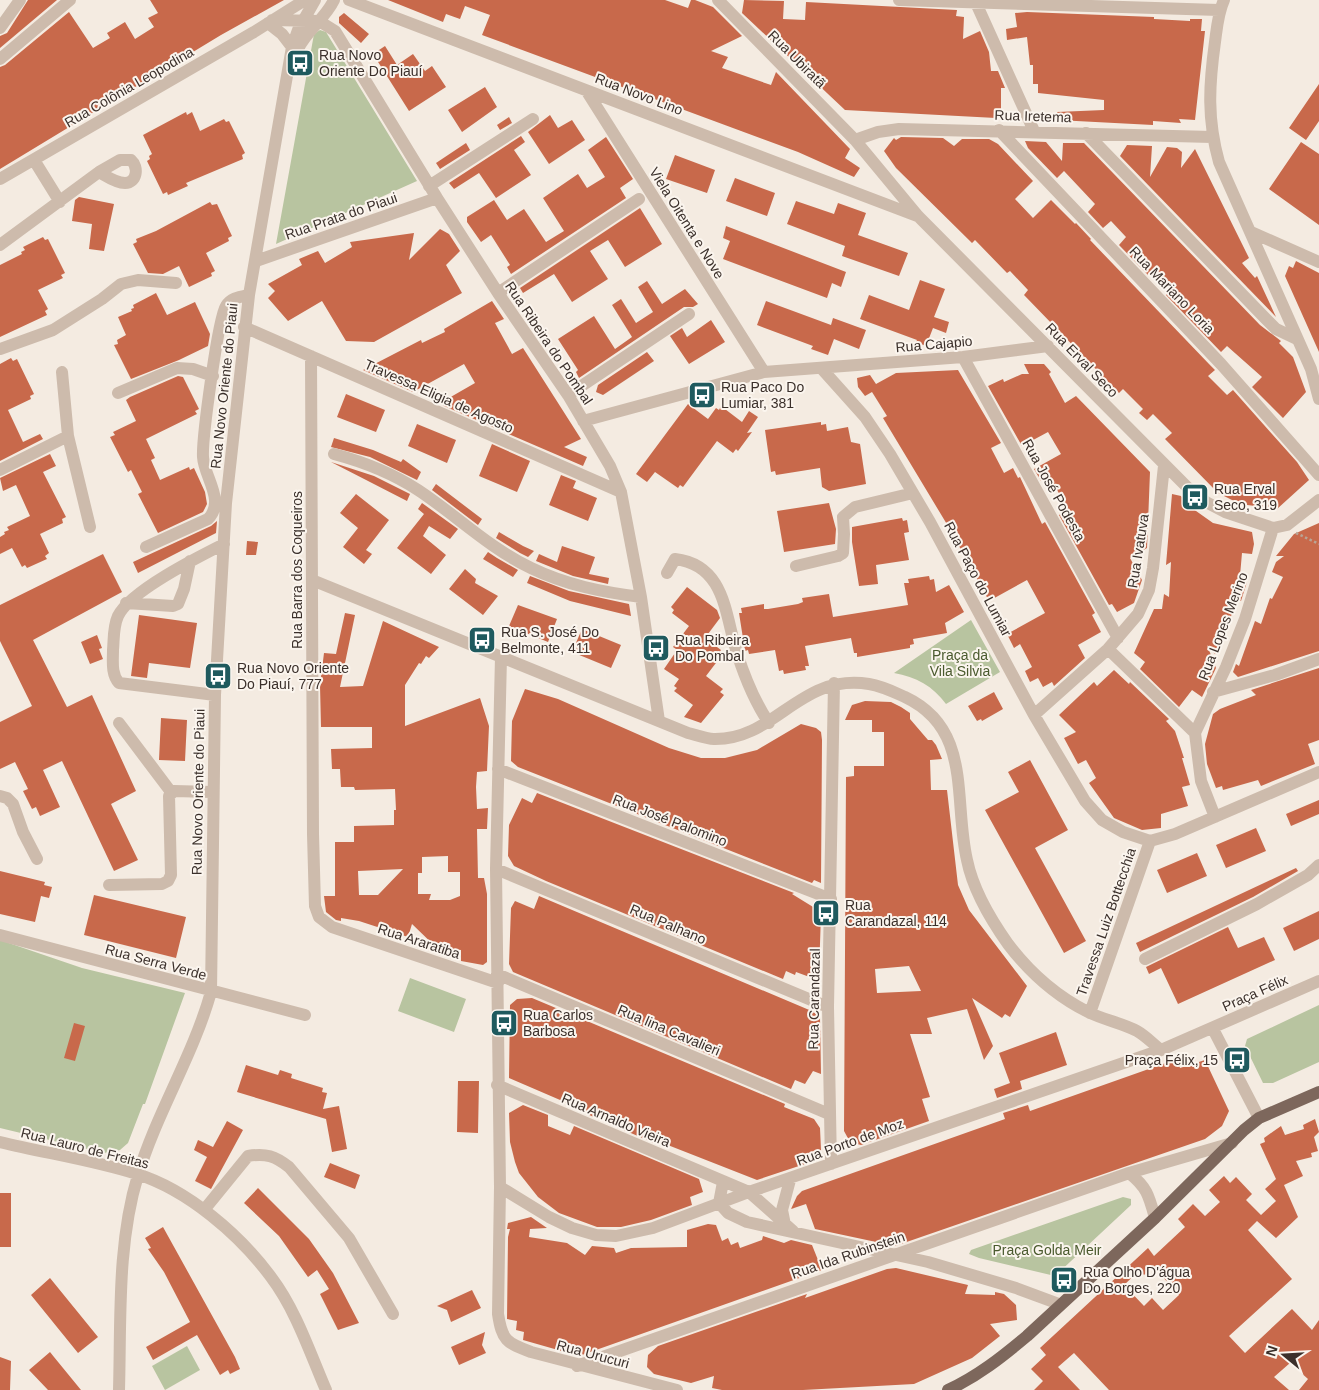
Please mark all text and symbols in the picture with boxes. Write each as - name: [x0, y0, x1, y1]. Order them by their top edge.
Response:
- street label: Rua Ubiratã: [765, 27, 829, 91]
- street label: Rua Colônia Leopodina: [62, 43, 197, 131]
- place label: Rua Novo Oriente Do Piauí: [319, 47, 423, 79]
- bus stop icon: Rua Novo Oriente Do Piauí: [285, 48, 315, 78]
- street label: Rua Novo Lino: [593, 70, 685, 118]
- street label: Rua Iretema: [994, 107, 1072, 125]
- street label: Viela Oitenta e Nove: [646, 164, 728, 282]
- street label: Rua Prata do Piaui: [283, 189, 399, 243]
- street label: Rua Mariano Loria: [1126, 243, 1218, 337]
- street label: Rua Ribeira do Pombal: [502, 279, 596, 407]
- street label: Rua Novo Oriente do Piaui: [207, 302, 241, 470]
- street label: Rua Erval Seco: [1042, 319, 1122, 401]
- street label: Rua Cajapio: [895, 333, 973, 355]
- street label: Travessa Eligia de Agosto: [362, 356, 516, 436]
- place label: Rua Paco Do Lumiar, 381: [721, 379, 804, 411]
- bus stop icon: Rua Paco Do Lumiar, 381: [687, 380, 717, 410]
- street label: Rua José Podesta: [1019, 436, 1089, 544]
- place label: Rua Erval Seco, 319: [1214, 481, 1277, 513]
- bus stop icon: Rua Erval Seco, 319: [1180, 482, 1210, 512]
- street label: Rua Barra dos Coqueiros: [289, 491, 305, 649]
- street label: Rua Ivatuva: [1124, 513, 1152, 589]
- street label: Rua Paço do Lumiar: [941, 519, 1015, 639]
- street label: Rua Lopes Merino: [1195, 570, 1251, 682]
- place label: Rua S. José Do Belmonte, 411: [501, 624, 599, 656]
- bus stop icon: Rua S. José Do Belmonte, 411: [467, 625, 497, 655]
- place label: Rua Ribeira Do Pombal: [675, 632, 749, 664]
- bus stop icon: Rua Ribeira Do Pombal: [641, 633, 671, 663]
- park label: Praça da Vila Silvia: [930, 647, 990, 679]
- place label: Rua Novo Oriente Do Piauí, 777: [237, 660, 349, 692]
- bus stop icon: Rua Novo Oriente Do Piauí, 777: [203, 661, 233, 691]
- street label: Rua Novo Oriente do Piaui: [189, 709, 207, 875]
- street label: Rua José Palomino: [610, 791, 730, 849]
- street label: Travessa Luiz Bottecchia: [1073, 845, 1139, 998]
- place label: Rua Carandazal, 114: [845, 897, 947, 929]
- bus stop icon: Rua Carandazal, 114: [811, 898, 841, 928]
- street label: Rua Palhano: [628, 901, 709, 947]
- street label: Rua Araratiba: [376, 920, 462, 962]
- street label: Rua Serra Verde: [104, 941, 209, 983]
- street label: Rua Carandazal: [805, 948, 823, 1050]
- street label: Praça Félix: [1220, 971, 1290, 1015]
- street label: Rua lina Cavalieri: [615, 1001, 723, 1059]
- place label: Rua Carlos Barbosa: [523, 1007, 593, 1039]
- bus stop icon: Rua Carlos Barbosa: [489, 1008, 519, 1038]
- bus stop icon: Praça Félix, 15: [1222, 1045, 1252, 1075]
- place label: Praça Félix, 15: [1125, 1052, 1218, 1068]
- street label: Rua Arnaldo Vieira: [559, 1090, 673, 1150]
- street label: Rua Porto de Moz: [794, 1115, 906, 1169]
- street label: Rua Lauro de Freitas: [19, 1124, 151, 1172]
- street label: Rua Ida Rubinstein: [789, 1228, 907, 1282]
- park label: Praça Golda Meir: [993, 1242, 1102, 1258]
- place label: Rua Olho D'água Do Borges, 220: [1083, 1264, 1190, 1296]
- bus stop icon: Rua Olho D'água Do Borges, 220: [1049, 1265, 1079, 1295]
- north arrow: [1259, 1330, 1309, 1380]
- street label: Rua Urucuri: [555, 1337, 631, 1371]
- text: N: [1262, 1344, 1281, 1358]

